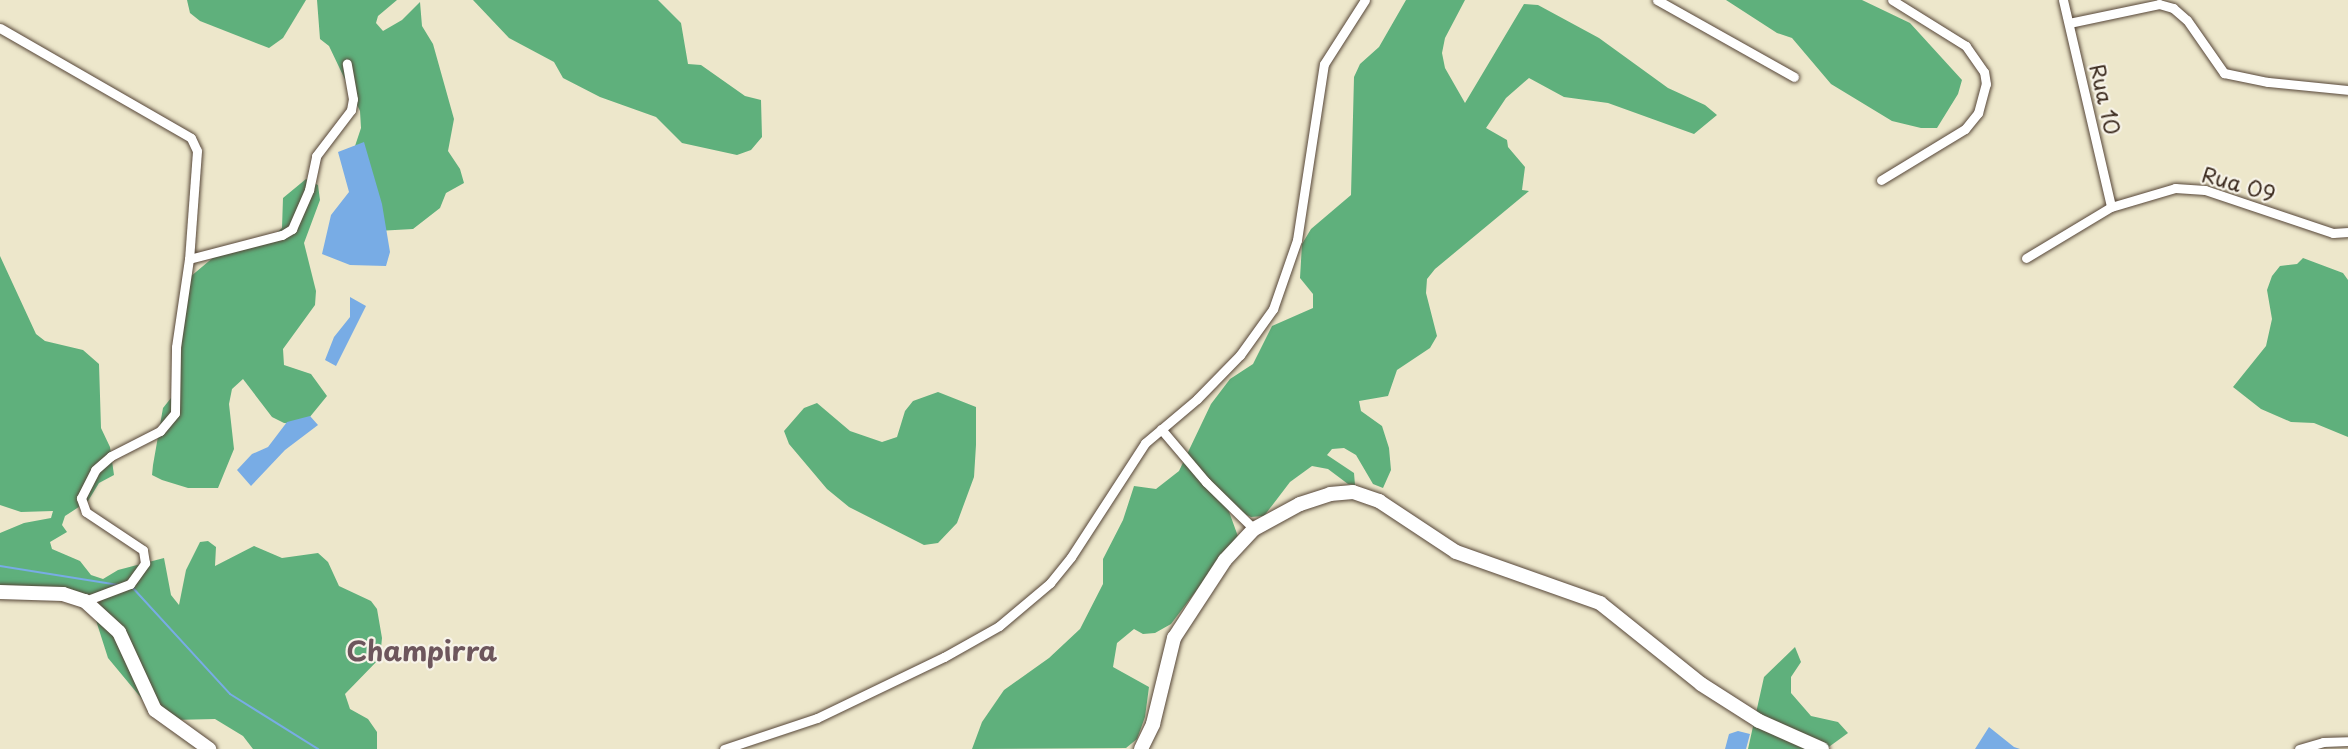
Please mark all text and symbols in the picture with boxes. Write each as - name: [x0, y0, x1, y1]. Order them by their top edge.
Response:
- street label: Rua 10: [2086, 61, 2126, 137]
- street label: Rua 09: [2200, 161, 2278, 205]
- district label: Champirra: [347, 634, 497, 666]

